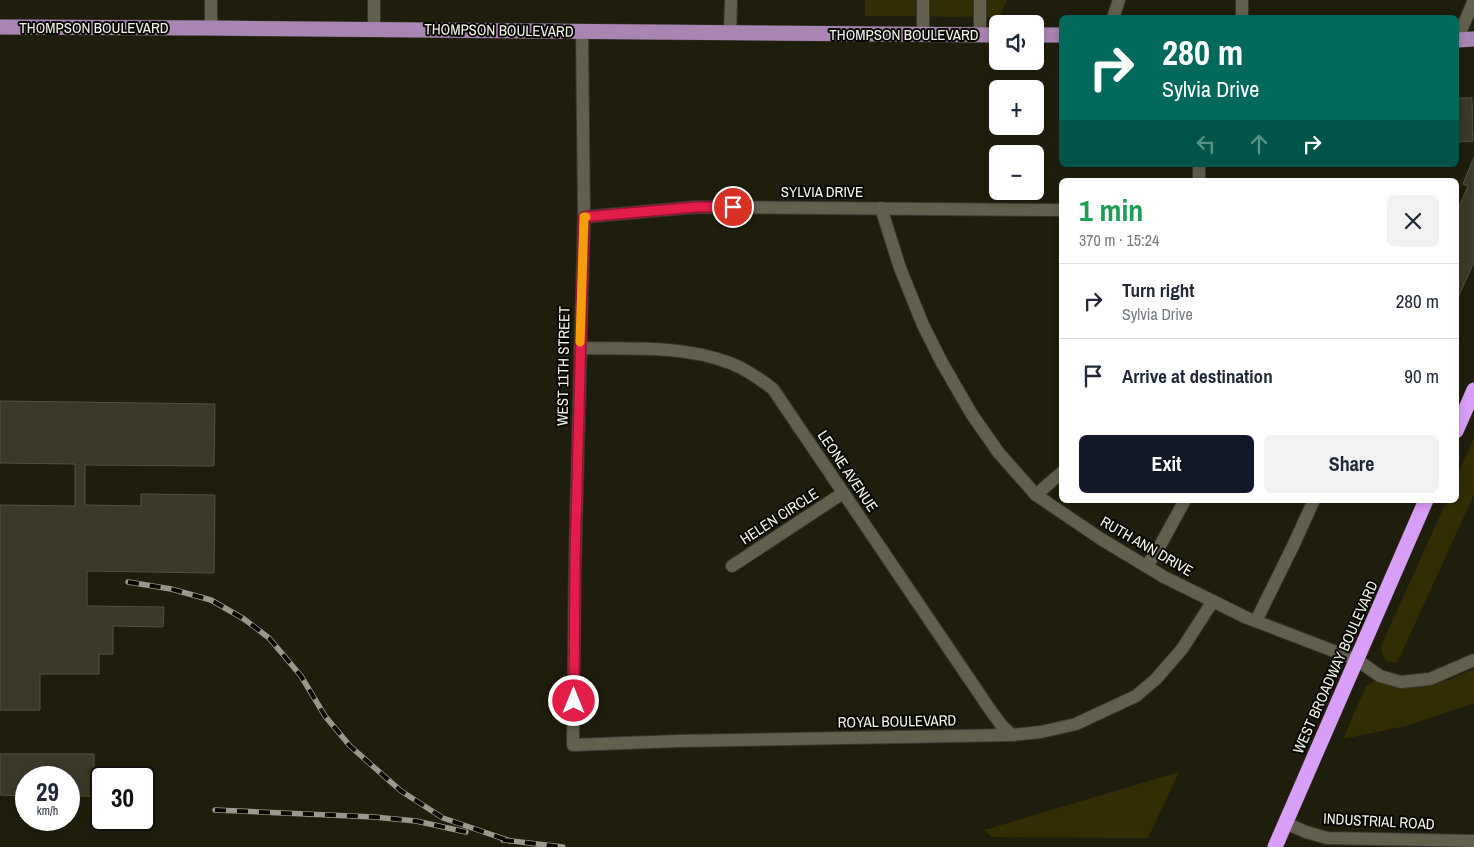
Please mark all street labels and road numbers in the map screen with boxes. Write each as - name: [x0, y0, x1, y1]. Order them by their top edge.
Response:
- street label: THOMPSON BOULEVARD: [19, 17, 169, 38]
- street label: THOMPSON BOULEVARD: [424, 18, 574, 42]
- street label: THOMPSON BOULEVARD: [829, 24, 979, 45]
- street label: SYLVIA DRIVE: [781, 181, 863, 202]
- street label: WEST 11TH STREET: [551, 305, 575, 426]
- street label: LEONE AVENUE: [813, 426, 883, 516]
- street label: HELEN CIRCLE: [736, 483, 822, 549]
- street label: RUTH ANN DRIVE: [1097, 511, 1197, 581]
- street label: WEST BROADWAY BOULEVARD: [1287, 577, 1383, 757]
- street label: ROYAL BOULEVARD: [837, 709, 957, 733]
- street label: INDUSTRIAL ROAD: [1323, 808, 1435, 834]

